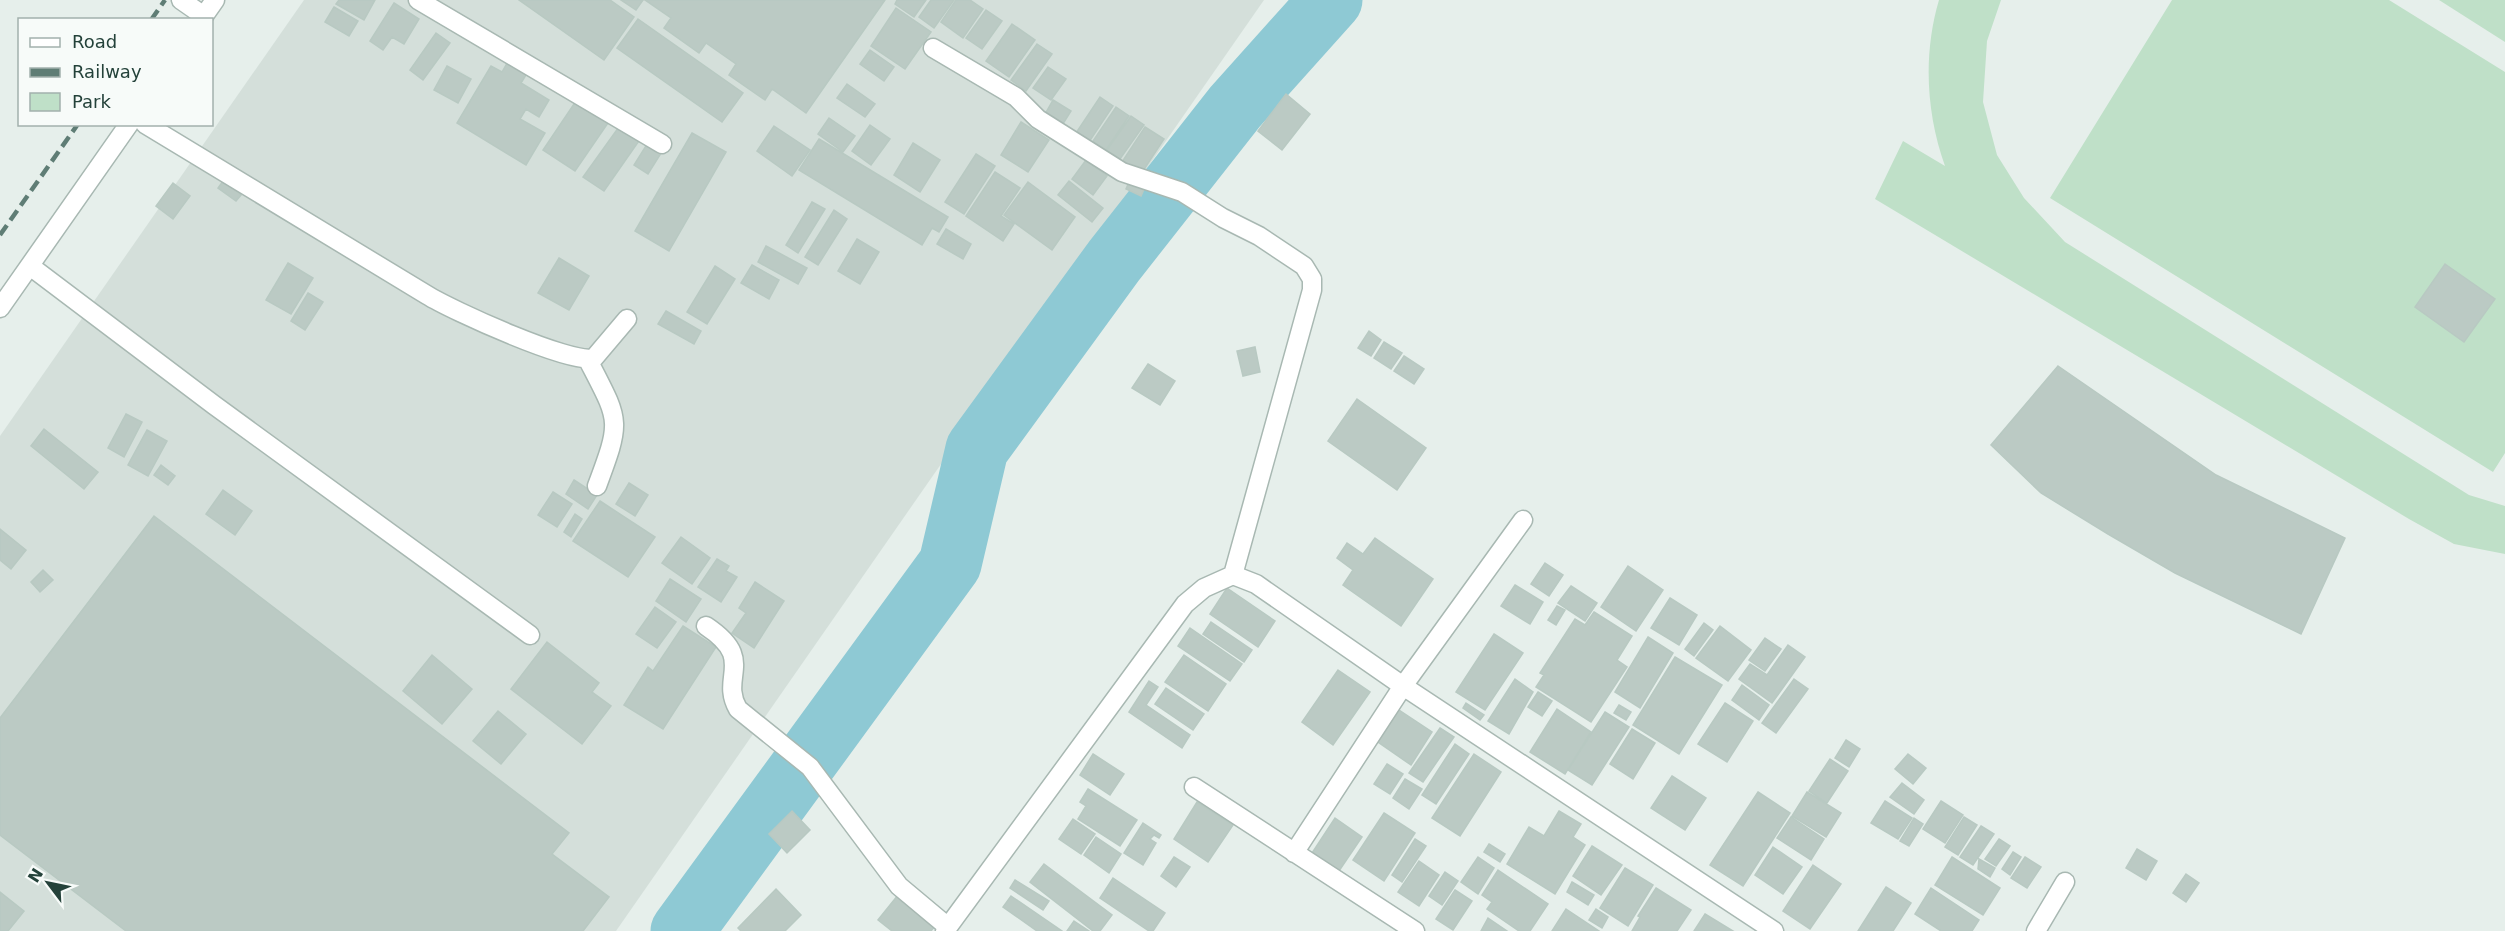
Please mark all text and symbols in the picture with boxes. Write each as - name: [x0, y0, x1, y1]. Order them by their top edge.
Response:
- legend: [18, 18, 213, 126]
- text: Road: [72, 31, 117, 52]
- text: Railway: [72, 61, 142, 82]
- text: Park: [72, 91, 111, 112]
- north arrow: [18, 853, 78, 913]
- text: N: [24, 865, 47, 886]

